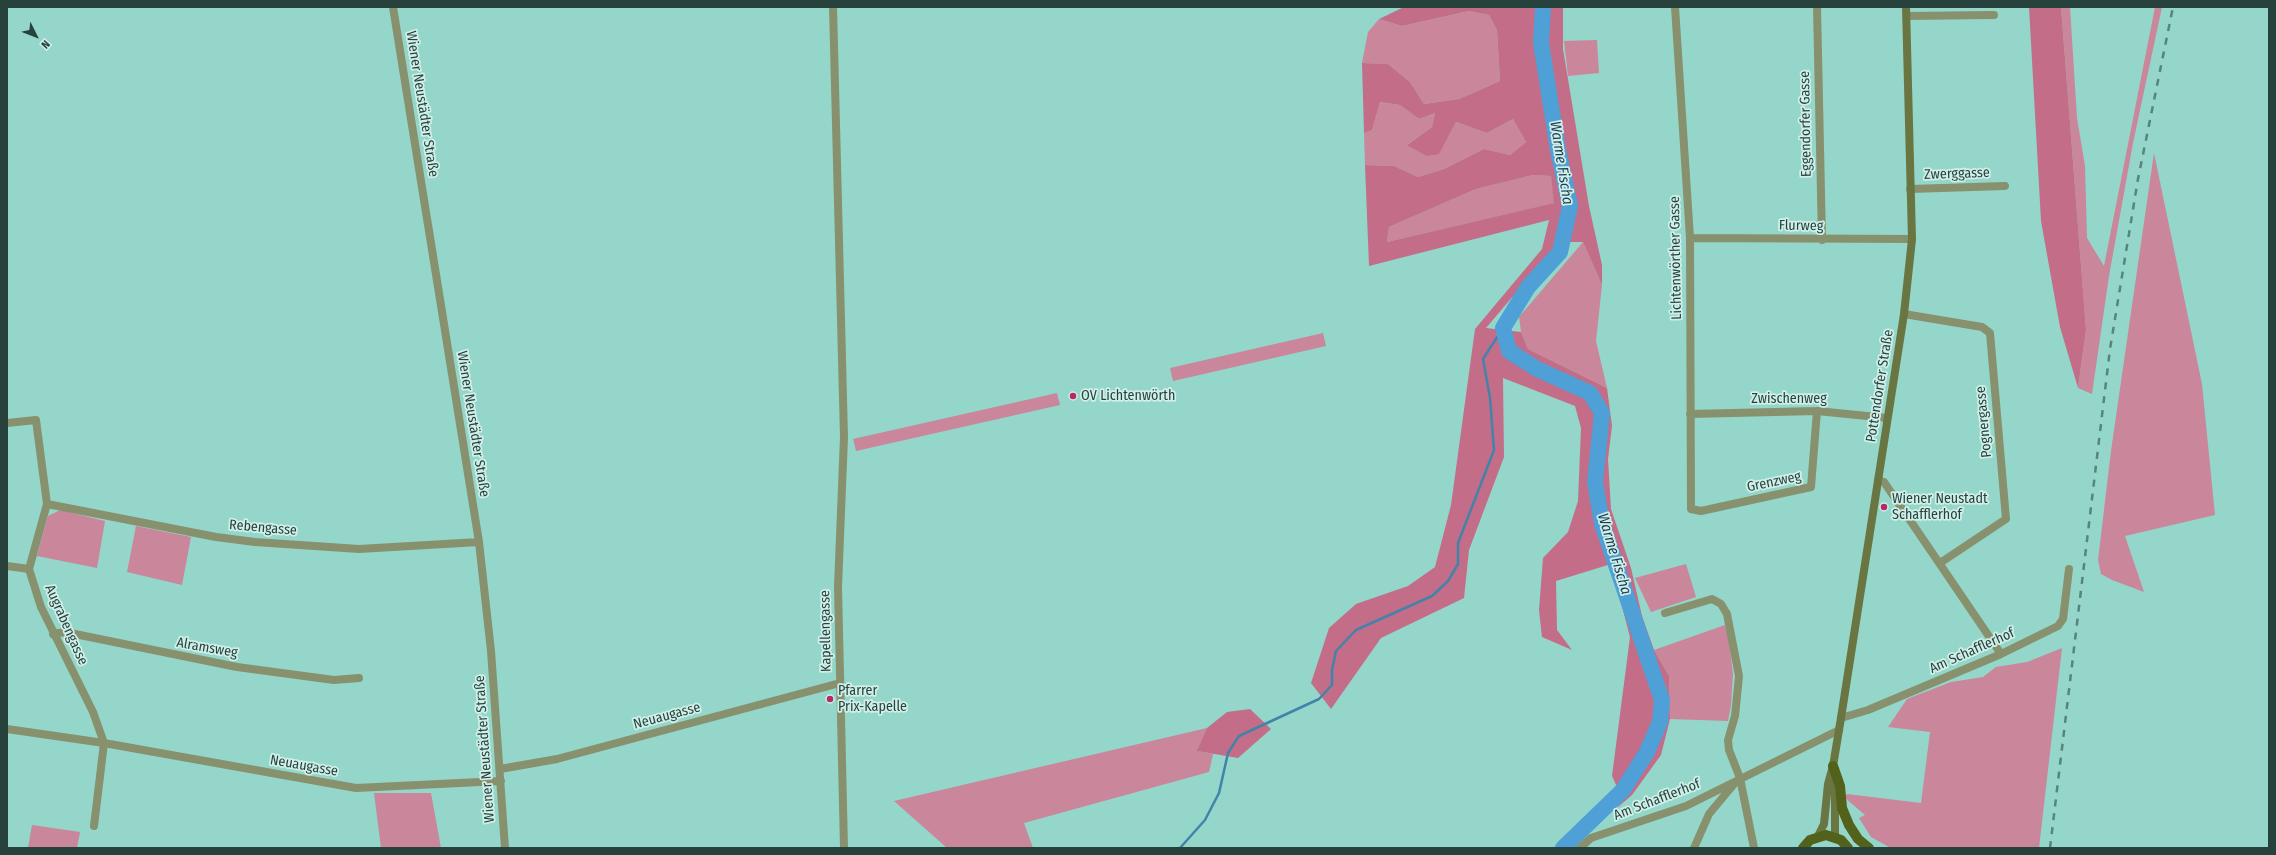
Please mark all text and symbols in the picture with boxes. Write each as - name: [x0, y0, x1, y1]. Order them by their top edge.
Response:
- north arrow: [16, 16, 56, 56]
- street label: Wiener Neustädter Straße: [402, 30, 442, 178]
- text: N: [38, 38, 52, 51]
- street label: Eggendorfer Gasse: [1797, 71, 1815, 177]
- water label: Warme Fischa: [1546, 120, 1576, 206]
- street label: Zwerggasse: [1924, 164, 1990, 184]
- street label: Lichtenwörther Gasse: [1667, 196, 1685, 320]
- street label: Flurweg: [1779, 217, 1823, 235]
- street label: Pottendorfer Straße: [1863, 329, 1897, 443]
- street label: Wiener Neustädter Straße: [453, 350, 493, 498]
- street label: Pognergasse: [1973, 386, 1995, 458]
- place label: OV Lichtenwörth: [1081, 388, 1175, 404]
- marker: OV Lichtenwörth: [1068, 391, 1078, 401]
- street label: Zwischenweg: [1751, 391, 1827, 407]
- street label: Grenzweg: [1745, 468, 1803, 496]
- place label: Wiener Neustadt Schafflerhof: [1892, 491, 1988, 524]
- marker: Wiener Neustadt Schafflerhof: [1879, 502, 1889, 512]
- water label: Warme Fischa: [1593, 511, 1635, 597]
- street label: Rebengasse: [228, 517, 298, 539]
- street label: Augrabengasse: [41, 582, 91, 668]
- street label: Kapellengasse: [817, 590, 835, 672]
- street label: Am Schafflerhof: [1927, 625, 2017, 677]
- street label: Alramsweg: [175, 634, 239, 662]
- street label: Wiener Neustädter Straße: [471, 675, 499, 823]
- place label: Pfarrer Prix-Kapelle: [838, 683, 907, 716]
- marker: Pfarrer Prix-Kapelle: [825, 694, 835, 704]
- street label: Neuaugasse: [632, 699, 702, 733]
- street label: Neuaugasse: [269, 752, 339, 780]
- street label: Am Schafflerhof: [1611, 776, 1703, 824]

